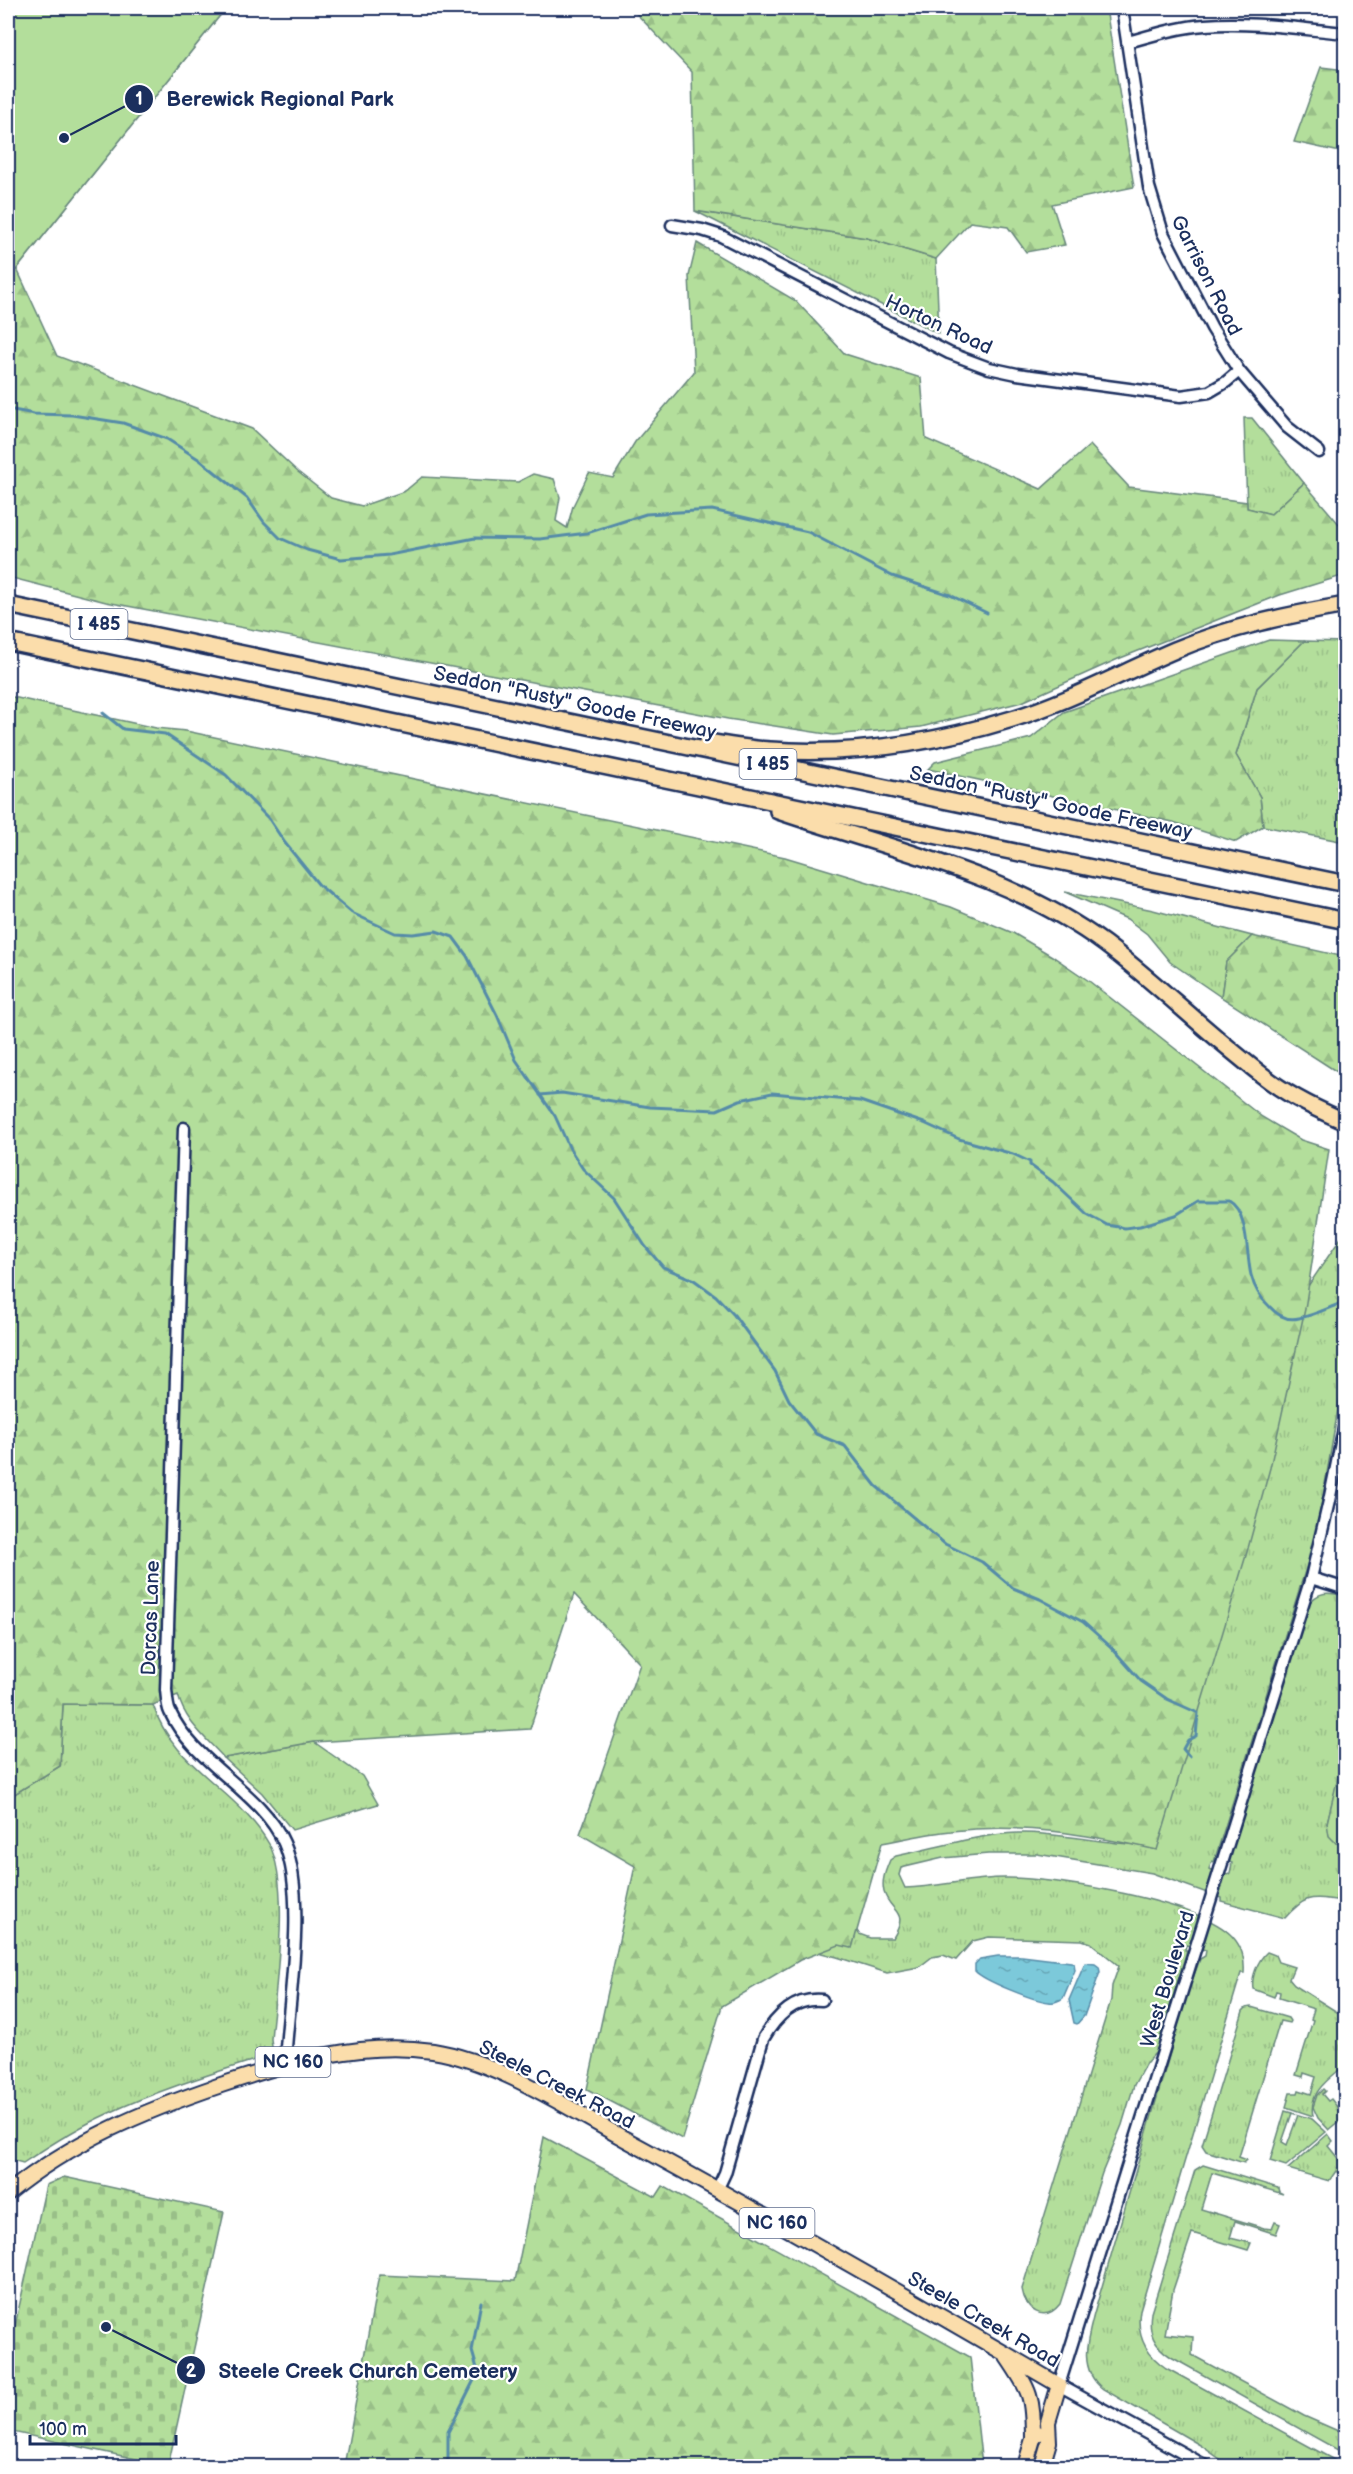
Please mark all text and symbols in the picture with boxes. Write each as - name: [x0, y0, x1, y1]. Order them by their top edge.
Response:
- callout: Berewick Regional Park: [124, 79, 406, 118]
- text: Berewick Regional Park: [166, 87, 394, 112]
- text: 1: [135, 89, 143, 110]
- street label: Garrison Road: [1166, 211, 1247, 340]
- street label: Horton Road: [881, 290, 996, 360]
- road number: I 485: [70, 609, 128, 639]
- street label: Seddon "Rusty" Goode Freeway: [431, 661, 718, 745]
- road number: I 485: [740, 749, 796, 779]
- street label: Seddon "Rusty" Goode Freeway: [907, 761, 1194, 845]
- street label: Dorcas Lane: [137, 1560, 165, 1676]
- street label: West Boulevard: [1136, 1908, 1200, 2050]
- street label: Steele Creek Road: [475, 2035, 638, 2134]
- road number: NC 160: [256, 2047, 330, 2077]
- road number: NC 160: [740, 2208, 814, 2238]
- street label: Steele Creek Road: [903, 2267, 1064, 2373]
- callout: Steele Creek Church Cemetery: [176, 2351, 529, 2390]
- text: Steele Creek Church Cemetery: [219, 2359, 518, 2384]
- text: 2: [186, 2361, 197, 2382]
- scale bar: [30, 2408, 176, 2446]
- text: 100 m: [39, 2419, 87, 2440]

